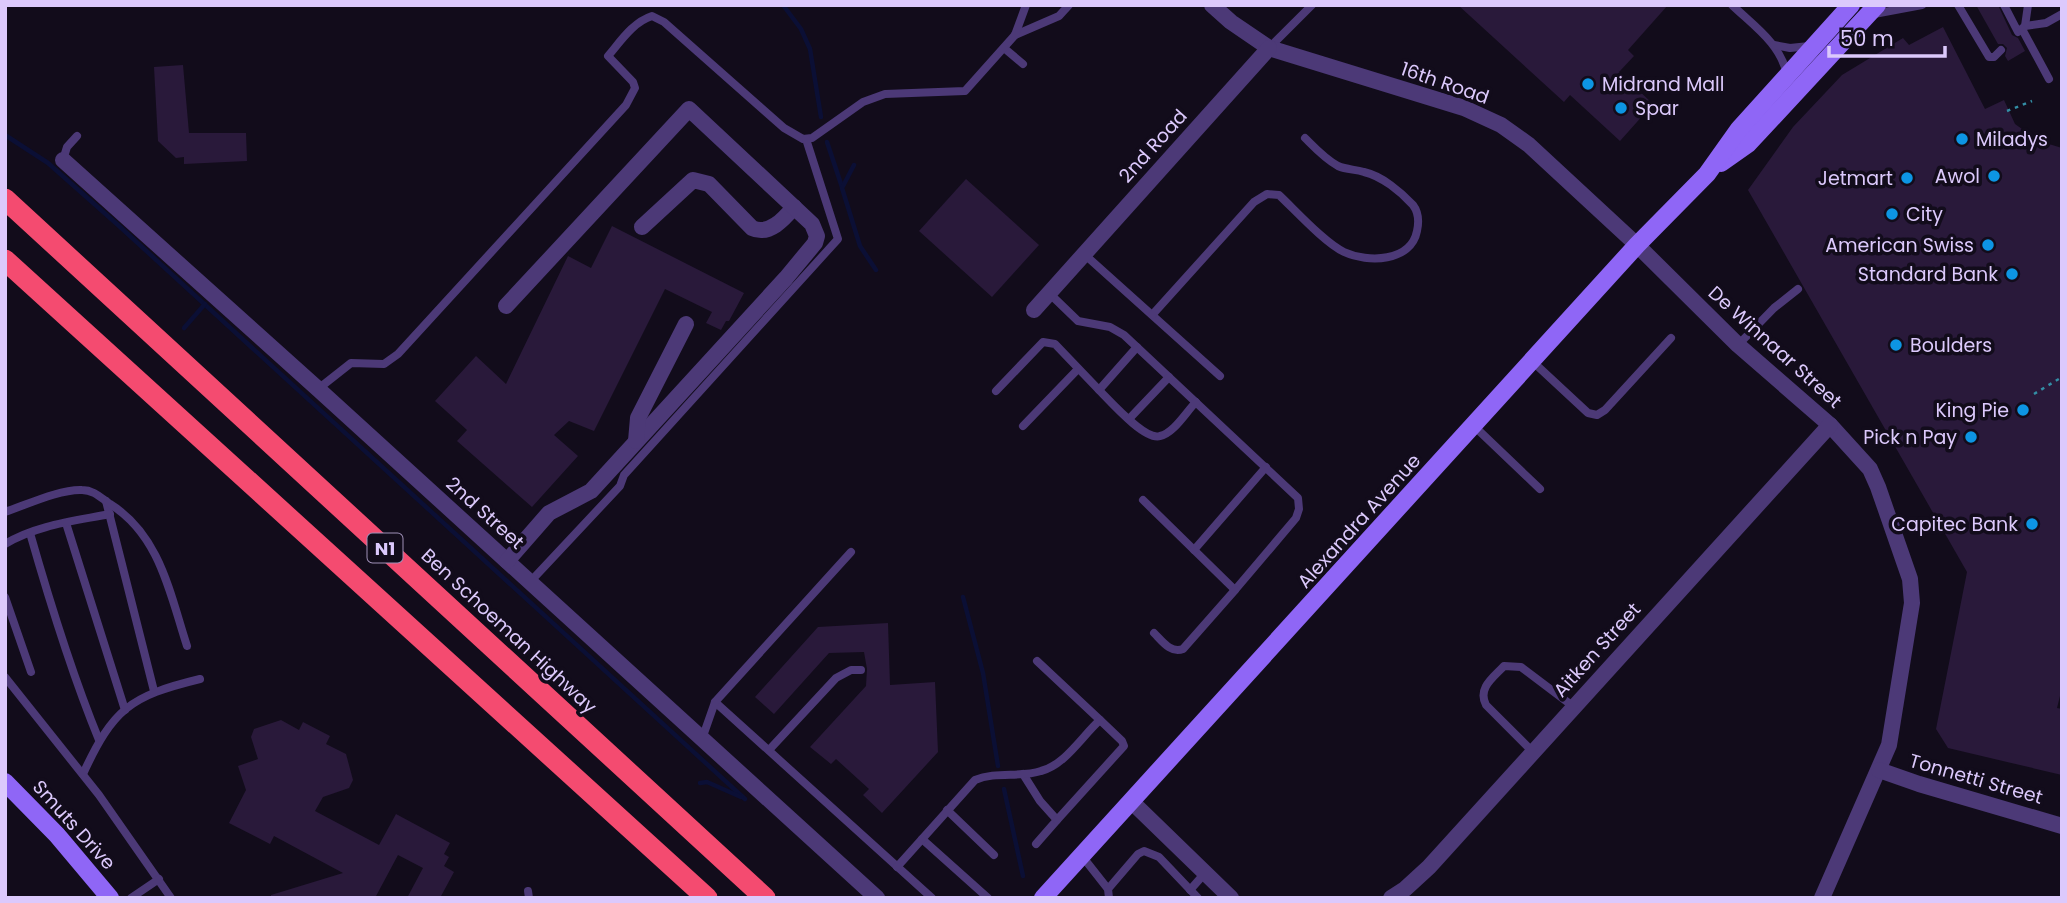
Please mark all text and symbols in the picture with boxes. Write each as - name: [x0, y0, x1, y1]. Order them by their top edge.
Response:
- scale bar: [1829, 14, 1944, 58]
- text: 50 m: [1840, 24, 1894, 53]
- street label: 16th Road: [1397, 55, 1493, 111]
- place label: Midrand Mall: [1602, 71, 1724, 98]
- marker: Midrand Mall: [1580, 76, 1596, 92]
- place label: Spar: [1635, 95, 1679, 122]
- marker: Spar: [1613, 100, 1629, 116]
- street label: 2nd Road: [1113, 103, 1193, 189]
- place label: Miladys: [1976, 126, 2048, 153]
- marker: Miladys: [1954, 131, 1970, 147]
- place label: Awol: [1935, 163, 1980, 190]
- place label: Jetmart: [1818, 165, 1893, 192]
- marker: Awol: [1986, 168, 2002, 184]
- marker: Jetmart: [1899, 170, 1915, 186]
- place label: City: [1906, 201, 1943, 228]
- marker: City: [1884, 206, 1900, 222]
- place label: American Swiss: [1825, 232, 1974, 259]
- marker: American Swiss: [1980, 237, 1996, 253]
- place label: Standard Bank: [1858, 261, 1998, 288]
- marker: Standard Bank: [2004, 266, 2020, 282]
- street label: De Winnaar Street: [1702, 280, 1848, 414]
- place label: Boulders: [1910, 332, 1992, 359]
- marker: Boulders: [1888, 337, 1904, 353]
- place label: King Pie: [1935, 397, 2009, 424]
- marker: King Pie: [2015, 402, 2031, 418]
- place label: Pick n Pay: [1863, 424, 1957, 451]
- marker: Pick n Pay: [1963, 429, 1979, 445]
- street label: Alexandra Avenue: [1291, 448, 1427, 594]
- street label: 2nd Street: [440, 471, 530, 555]
- place label: Capitec Bank: [1891, 511, 2018, 538]
- marker: Capitec Bank: [2024, 516, 2040, 532]
- road number: N1: [368, 534, 402, 562]
- street label: Ben Schoeman Highway: [415, 542, 603, 720]
- street label: Aitken Street: [1547, 597, 1647, 703]
- street label: Tonnetti Street: [1906, 747, 2046, 811]
- street label: Smuts Drive: [26, 774, 122, 876]

